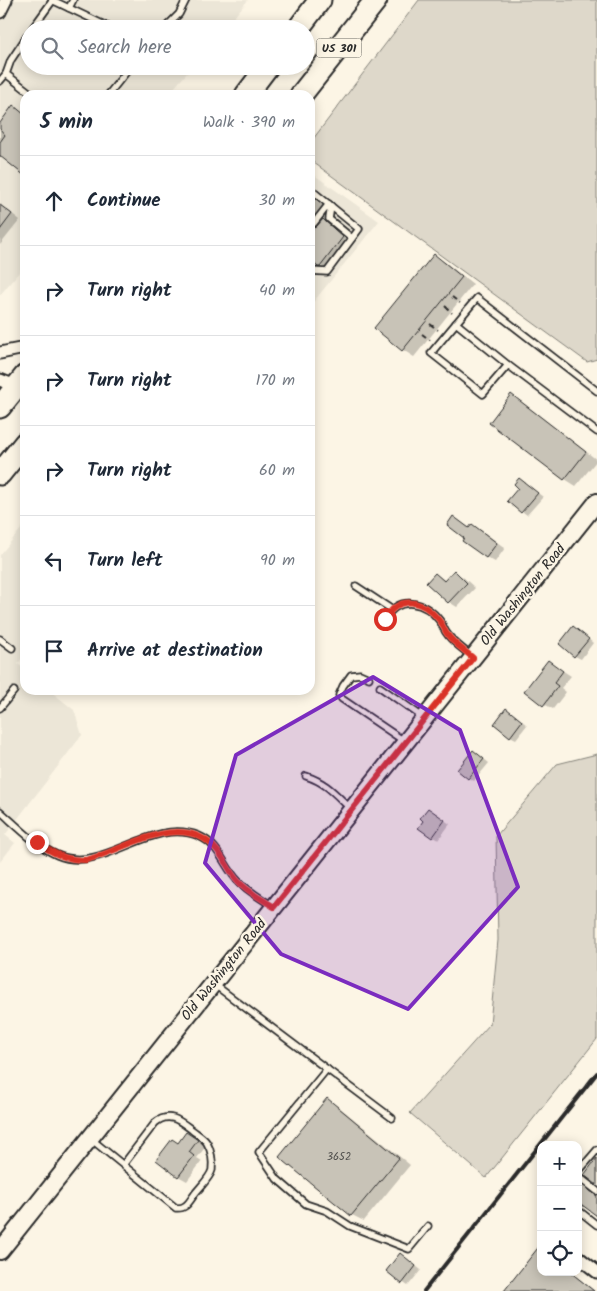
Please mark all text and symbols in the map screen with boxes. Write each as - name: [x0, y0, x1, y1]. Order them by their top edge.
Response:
- search box: [20, 20, 315, 75]
- text: Search here: [78, 33, 172, 63]
- icon: search: [38, 34, 66, 62]
- road number: US 301: [316, 38, 362, 58]
- text: 5 min: [40, 106, 93, 139]
- text: Walk · 390 m: [203, 110, 295, 135]
- text: Continue: [87, 186, 160, 216]
- icon: ahead: [40, 187, 68, 215]
- text: 30 m: [259, 188, 295, 213]
- text: Turn right: [87, 276, 172, 306]
- icon: right: [40, 277, 68, 305]
- text: 40 m: [259, 278, 295, 303]
- text: Turn right: [87, 366, 172, 396]
- icon: right: [40, 367, 68, 395]
- text: 170 m: [255, 368, 295, 393]
- text: Turn right: [87, 456, 172, 486]
- icon: right: [40, 457, 68, 485]
- text: 60 m: [259, 458, 295, 483]
- street label: Old Washington Road: [475, 538, 572, 651]
- text: Turn left: [87, 546, 162, 576]
- icon: left: [40, 547, 68, 575]
- text: 90 m: [260, 548, 295, 573]
- route start: [374, 608, 397, 631]
- text: Arrive at destination: [87, 636, 263, 666]
- icon: arrive: [40, 637, 68, 665]
- route end: [26, 831, 49, 854]
- street label: Old Washington Road: [176, 913, 273, 1026]
- map controls: [537, 1141, 582, 1276]
- button: +: [537, 1141, 582, 1186]
- house number: 3652: [327, 1148, 351, 1166]
- button: −: [537, 1186, 582, 1231]
- button: locate: [537, 1231, 582, 1276]

